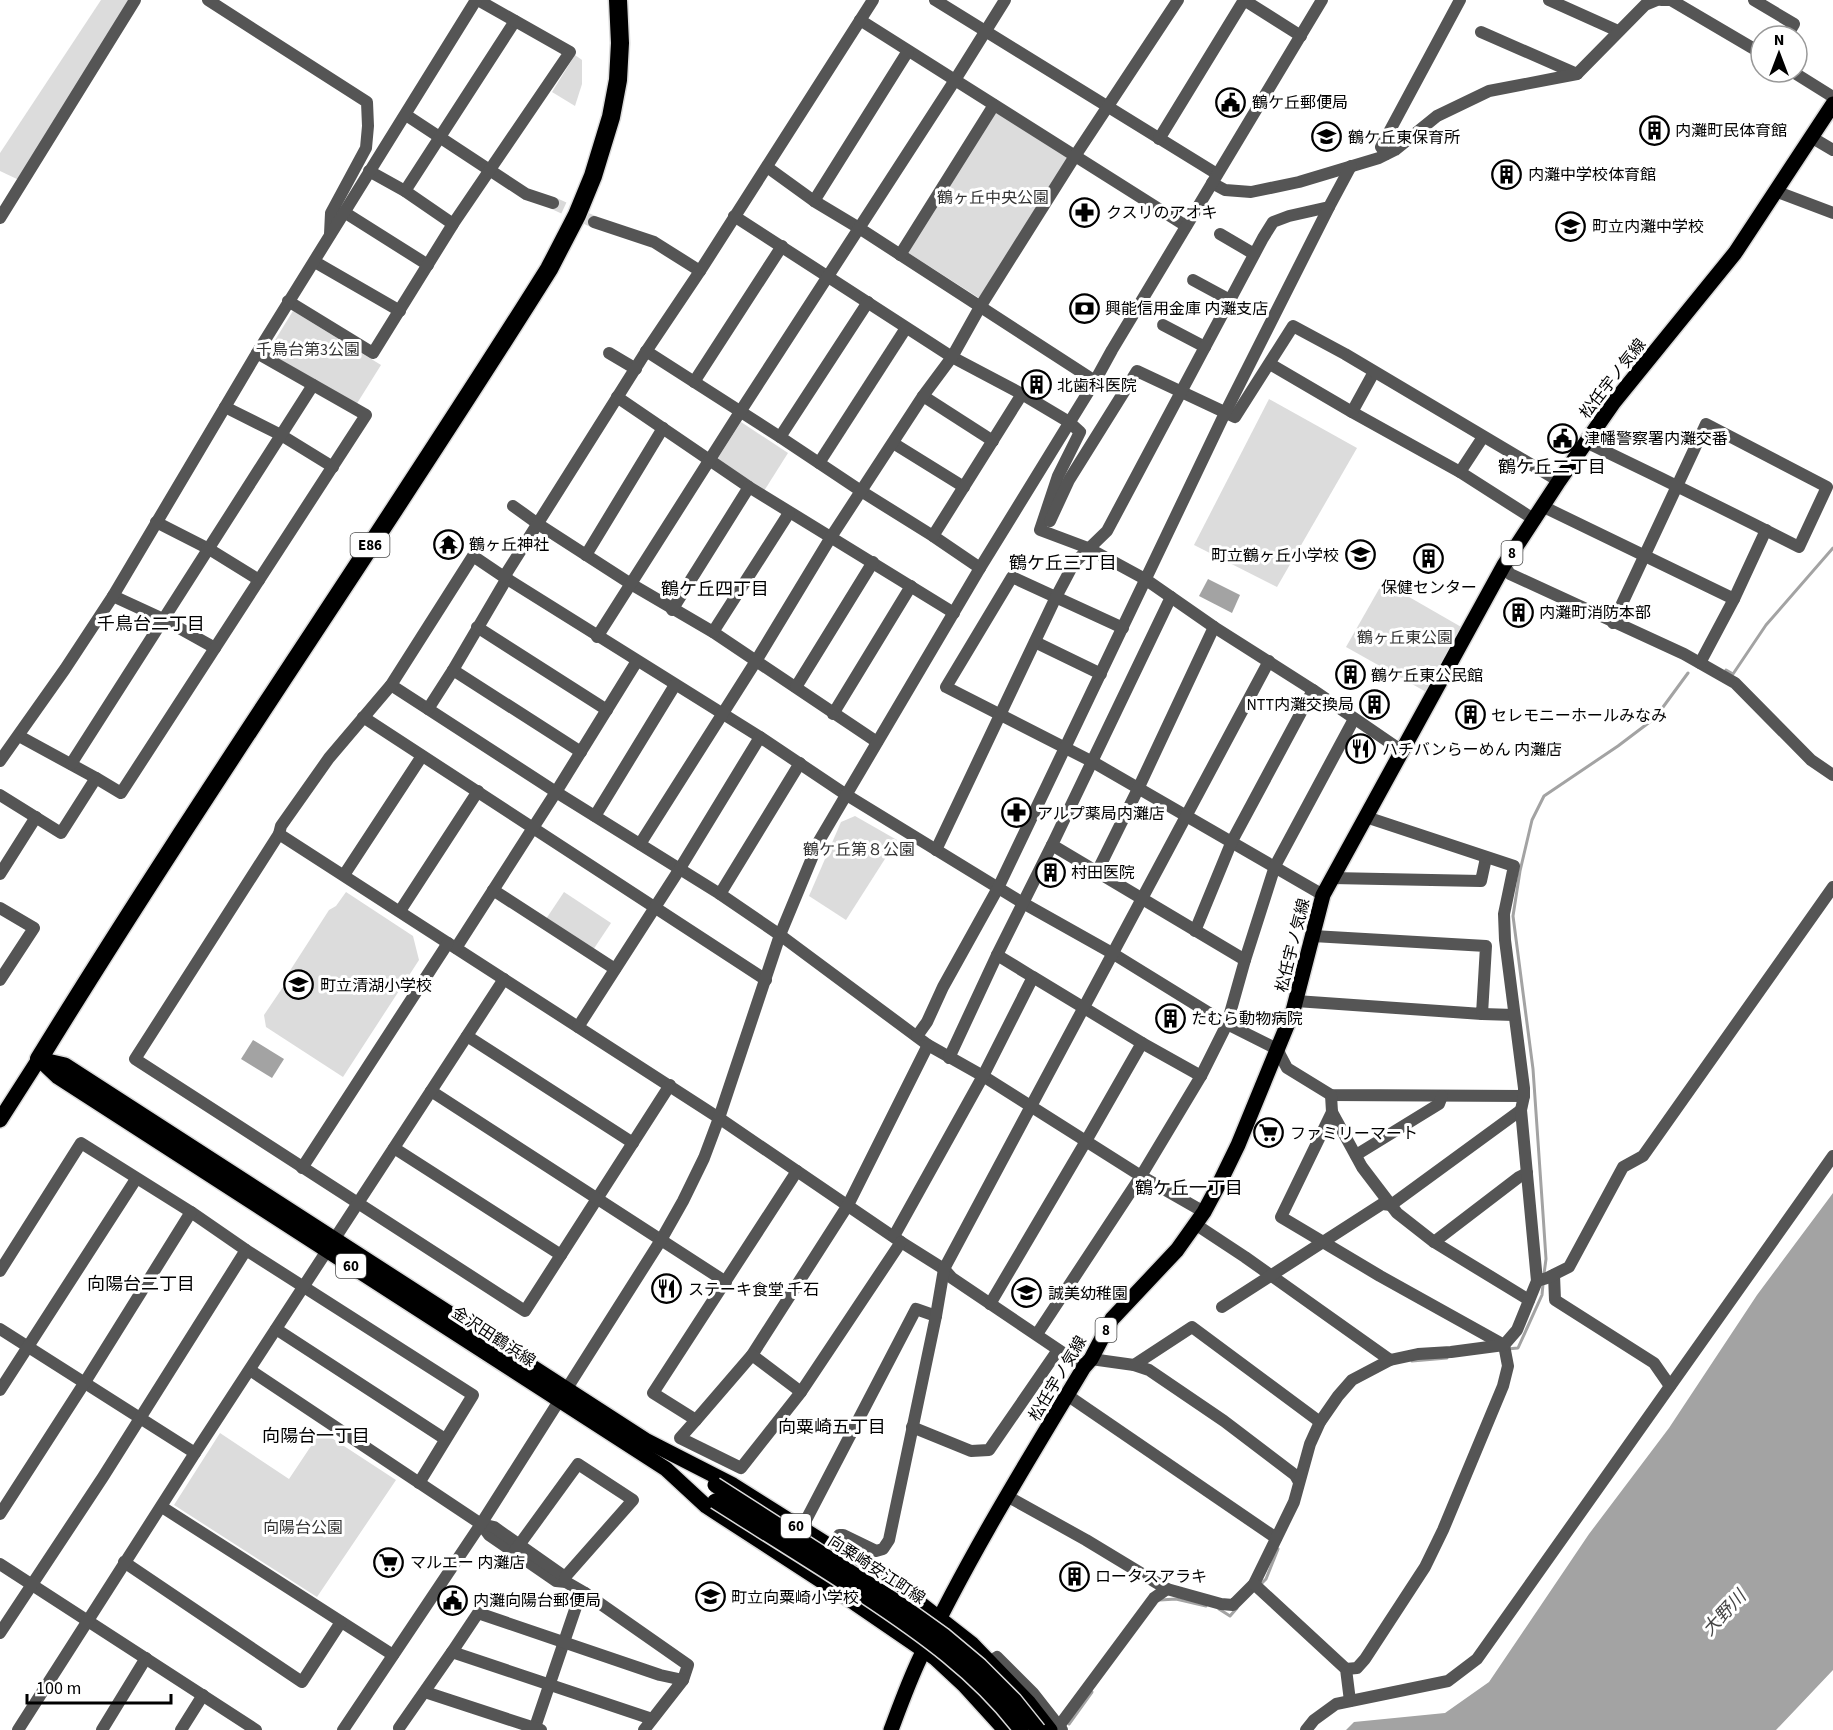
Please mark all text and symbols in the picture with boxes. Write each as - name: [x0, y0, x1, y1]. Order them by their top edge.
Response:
- north arrow: [1749, 24, 1809, 84]
- text: N: [1774, 29, 1784, 51]
- public building icon: 鶴ケ丘郵便局: [1215, 86, 1247, 118]
- place label: 鶴ケ丘郵便局: [1252, 92, 1348, 114]
- building icon: 内灘町民体育館: [1638, 114, 1670, 146]
- place label: 内灘町民体育館: [1675, 120, 1787, 142]
- school or university icon: 鶴ケ丘東保育所: [1311, 121, 1343, 153]
- place label: 鶴ケ丘東保育所: [1348, 127, 1460, 149]
- building icon: 内灘中学校体育館: [1491, 158, 1523, 190]
- place label: 内灘中学校体育館: [1528, 164, 1656, 186]
- park label: 鶴ヶ丘中央公園: [937, 187, 1049, 209]
- pharmacy icon: クスリのアオキ: [1069, 196, 1101, 228]
- place label: クスリのアオキ: [1106, 202, 1218, 224]
- school or university icon: 町立内灘中学校: [1555, 210, 1587, 242]
- place label: 町立内灘中学校: [1592, 216, 1704, 238]
- bank icon: 興能信用金庫 内灘支店: [1068, 292, 1100, 324]
- place label: 興能信用金庫 内灘支店: [1105, 298, 1268, 320]
- street label: 松任宇ノ気線: [1575, 334, 1651, 423]
- park label: 千鳥台第3公園: [256, 339, 360, 361]
- building icon: 北歯科医院: [1020, 369, 1052, 401]
- place label: 北歯科医院: [1057, 375, 1137, 397]
- public building icon: 津幡警察署内灘交番: [1547, 422, 1579, 454]
- place label: 津幡警察署内灘交番: [1584, 428, 1728, 450]
- district label: 鶴ケ丘二丁目: [1498, 455, 1606, 480]
- temple icon: 鶴ヶ丘神社: [432, 528, 464, 560]
- road number: E86: [350, 533, 389, 557]
- place label: 鶴ヶ丘神社: [469, 534, 549, 556]
- school or university icon: 町立鶴ヶ丘小学校: [1344, 539, 1376, 571]
- road number: 8: [1502, 541, 1522, 565]
- building icon: 保健センター: [1413, 543, 1445, 575]
- place label: 町立鶴ヶ丘小学校: [1211, 545, 1339, 567]
- district label: 鶴ケ丘三丁目: [1009, 551, 1117, 576]
- district label: 鶴ケ丘四丁目: [661, 577, 769, 602]
- place label: 保健センター: [1381, 577, 1477, 599]
- building icon: 内灘町消防本部: [1502, 596, 1534, 628]
- place label: 内灘町消防本部: [1539, 602, 1651, 624]
- district label: 千鳥台二丁目: [97, 612, 205, 637]
- park label: 鶴ヶ丘東公園: [1357, 627, 1453, 649]
- building icon: 鶴ケ丘東公民館: [1334, 659, 1366, 691]
- place label: 鶴ケ丘東公民館: [1371, 665, 1483, 687]
- building icon: NTT内灘交換局: [1359, 688, 1391, 720]
- place label: NTT内灘交換局: [1246, 694, 1354, 716]
- building icon: セレモニーホールみなみ: [1454, 699, 1486, 731]
- place label: セレモニーホールみなみ: [1491, 705, 1667, 727]
- restaurant icon: ハチバンらーめん 内灘店: [1345, 733, 1377, 765]
- place label: ハチバンらーめん 内灘店: [1382, 739, 1562, 761]
- pharmacy icon: アルプ薬局内灘店: [1000, 797, 1032, 829]
- place label: アルプ薬局内灘店: [1037, 803, 1165, 825]
- park label: 鶴ケ丘第８公園: [803, 839, 915, 861]
- building icon: 村田医院: [1034, 856, 1066, 888]
- place label: 村田医院: [1071, 862, 1135, 884]
- street label: 松任宇ノ気線: [1271, 896, 1315, 994]
- school or university icon: 町立清湖小学校: [283, 969, 315, 1001]
- place label: 町立清湖小学校: [320, 975, 432, 997]
- building icon: たむら動物病院: [1154, 1002, 1186, 1034]
- place label: たむら動物病院: [1191, 1008, 1303, 1030]
- supermarket icon: ファミリーマート: [1253, 1117, 1285, 1149]
- place label: ファミリーマート: [1290, 1123, 1418, 1145]
- district label: 鶴ケ丘一丁目: [1135, 1176, 1243, 1201]
- road number: 60: [336, 1254, 366, 1278]
- district label: 向陽台二丁目: [87, 1272, 195, 1297]
- restaurant icon: ステーキ食堂 千石: [651, 1273, 683, 1305]
- school or university icon: 誠美幼稚園: [1011, 1277, 1043, 1309]
- place label: ステーキ食堂 千石: [688, 1279, 819, 1301]
- place label: 誠美幼稚園: [1048, 1283, 1128, 1305]
- street label: 金沢田鶴浜線: [447, 1301, 540, 1372]
- road number: 8: [1096, 1318, 1116, 1342]
- street label: 松任宇ノ気線: [1024, 1332, 1092, 1425]
- district label: 向粟崎五丁目: [778, 1415, 886, 1440]
- district label: 向陽台一丁目: [262, 1424, 370, 1449]
- road number: 60: [781, 1514, 811, 1538]
- park label: 向陽台公園: [263, 1517, 343, 1539]
- street label: 向粟崎安江町線: [823, 1530, 929, 1610]
- supermarket icon: マルエー 内灘店: [373, 1546, 405, 1578]
- place label: マルエー 内灘店: [410, 1552, 525, 1574]
- building icon: ロータスアラキ: [1058, 1560, 1090, 1592]
- place label: ロータスアラキ: [1095, 1566, 1207, 1588]
- school or university icon: 町立向粟崎小学校: [694, 1581, 726, 1613]
- public building icon: 内灘向陽台郵便局: [436, 1584, 468, 1616]
- water label: 大野川: [1697, 1584, 1753, 1642]
- place label: 町立向粟崎小学校: [731, 1587, 859, 1609]
- place label: 内灘向陽台郵便局: [473, 1590, 601, 1612]
- scale bar: [27, 1667, 171, 1705]
- text: 100 m: [36, 1676, 81, 1701]

